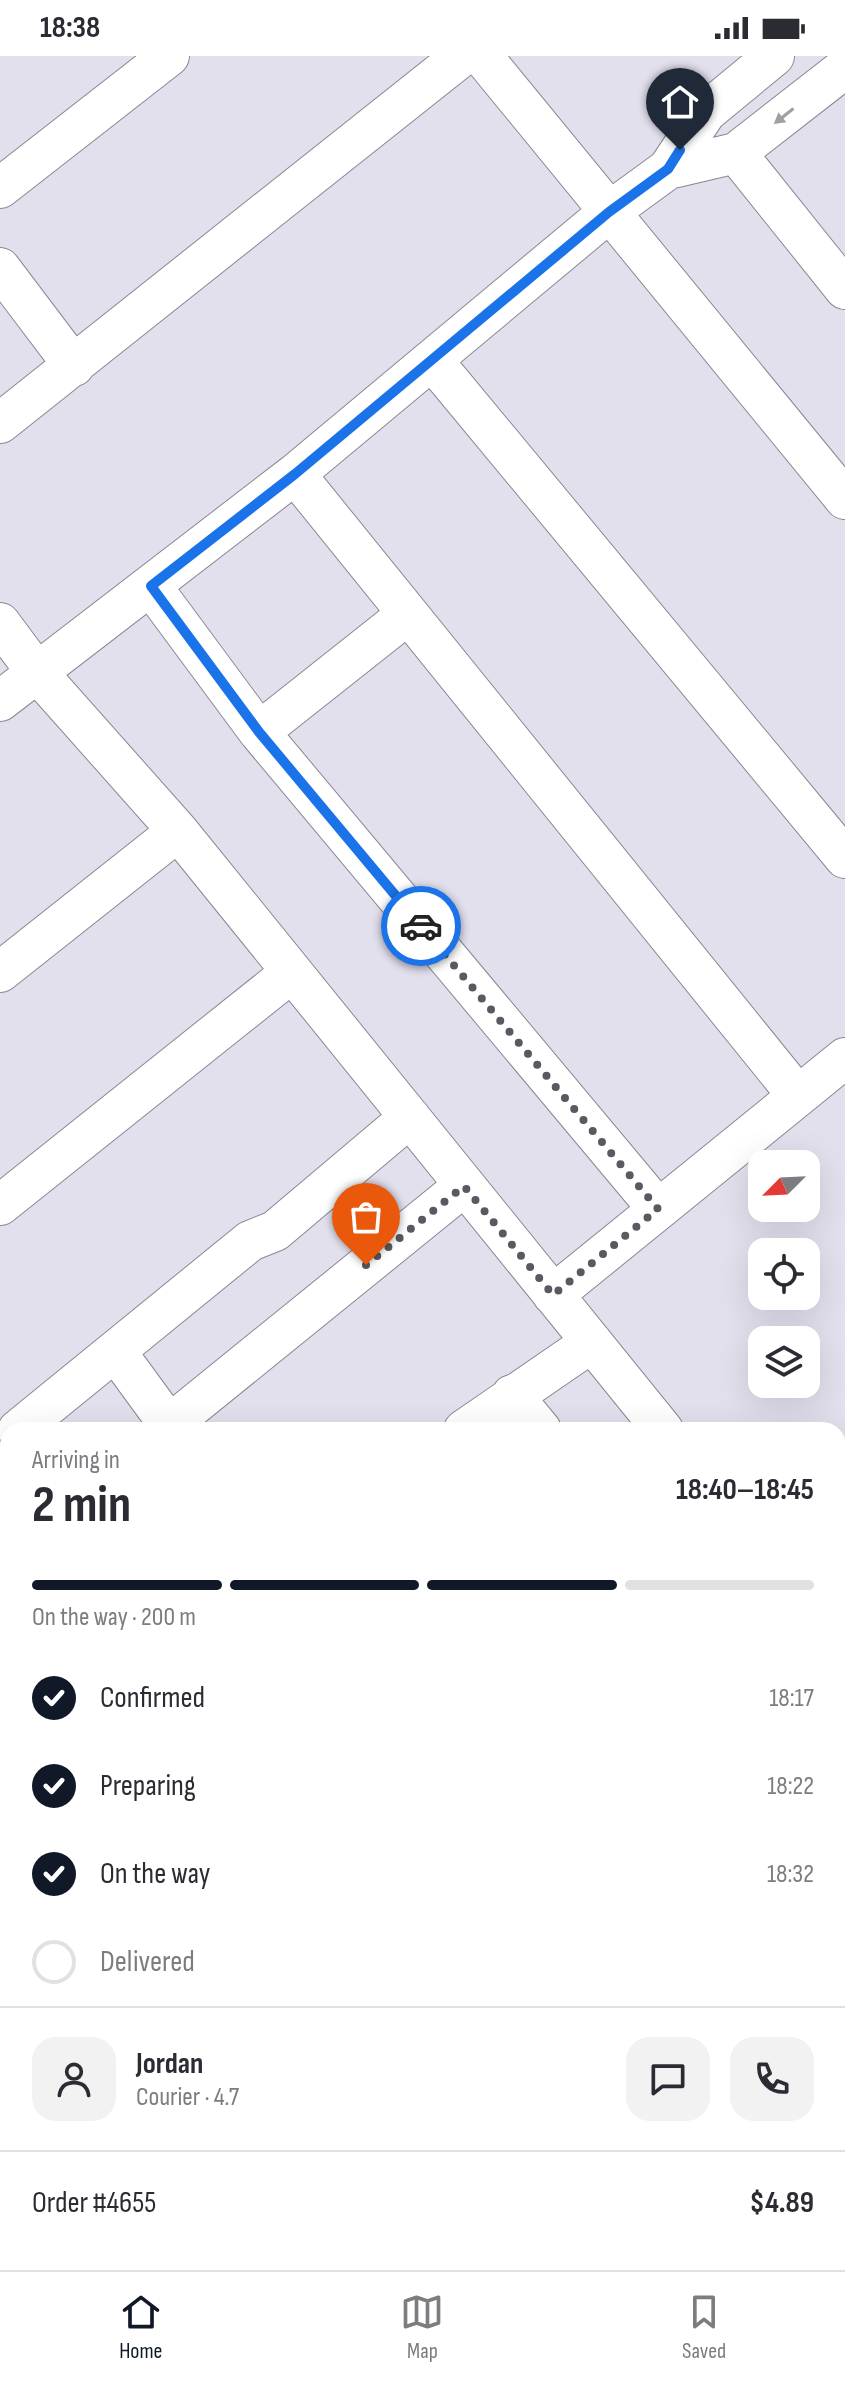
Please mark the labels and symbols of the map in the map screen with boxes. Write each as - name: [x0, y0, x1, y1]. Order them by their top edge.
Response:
- pin: [646, 68, 714, 150]
- one-way arrow: [774, 107, 794, 123]
- courier: [381, 886, 461, 966]
- north arrow: [748, 1150, 820, 1222]
- pin: [332, 1183, 400, 1265]

